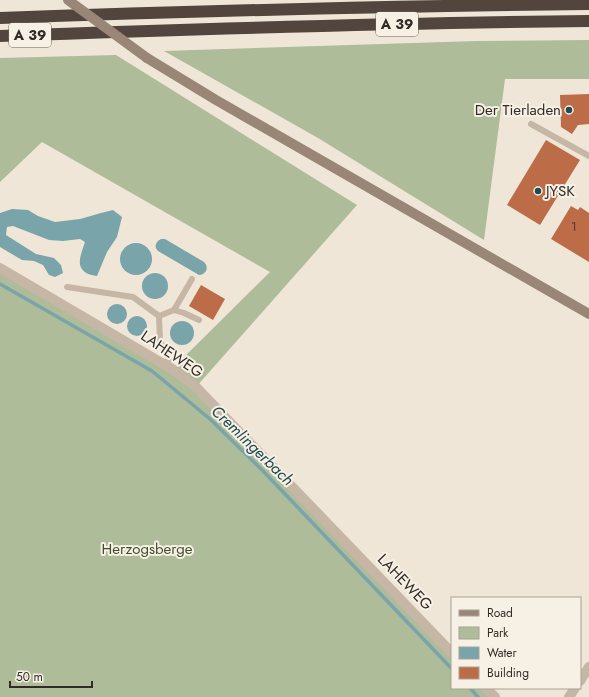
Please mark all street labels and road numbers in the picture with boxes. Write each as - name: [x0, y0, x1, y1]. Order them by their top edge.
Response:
- road number: A 39: [376, 12, 418, 36]
- road number: A 39: [9, 23, 51, 47]
- street label: LAHEWEG: [136, 325, 208, 383]
- street label: LAHEWEG: [372, 549, 438, 615]

